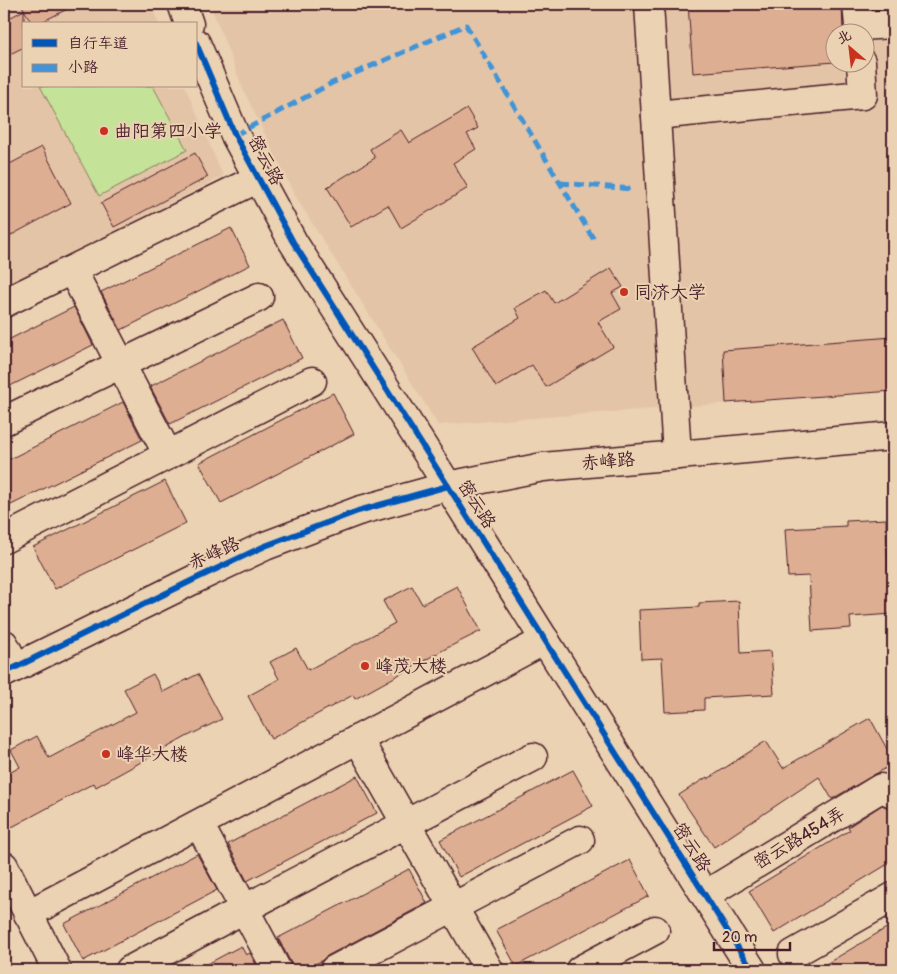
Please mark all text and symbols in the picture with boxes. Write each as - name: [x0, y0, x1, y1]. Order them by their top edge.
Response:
- legend: [22, 22, 198, 88]
- north arrow: [824, 22, 874, 72]
- text: 北: [834, 26, 854, 48]
- text: 自行车道: [68, 34, 128, 53]
- text: 小路: [68, 58, 98, 77]
- place label: 曲阳第四小学: [114, 120, 222, 143]
- marker: 曲阳第四小学: [98, 125, 110, 137]
- street label: 密云路: [243, 131, 288, 189]
- place label: 同济大学: [634, 281, 706, 304]
- marker: 同济大学: [618, 286, 630, 298]
- street label: 赤峰路: [580, 448, 636, 475]
- street label: 密云路: [453, 475, 501, 533]
- street label: 赤峰路: [185, 532, 244, 575]
- place label: 峰茂大楼: [375, 655, 447, 678]
- marker: 峰茂大楼: [359, 660, 371, 672]
- place label: 峰华大楼: [116, 743, 188, 766]
- marker: 峰华大楼: [100, 748, 112, 760]
- street label: 密云路454弄: [749, 802, 849, 875]
- street label: 密云路: [668, 818, 716, 876]
- scale bar: [714, 919, 791, 951]
- text: 20 m: [722, 928, 757, 947]

